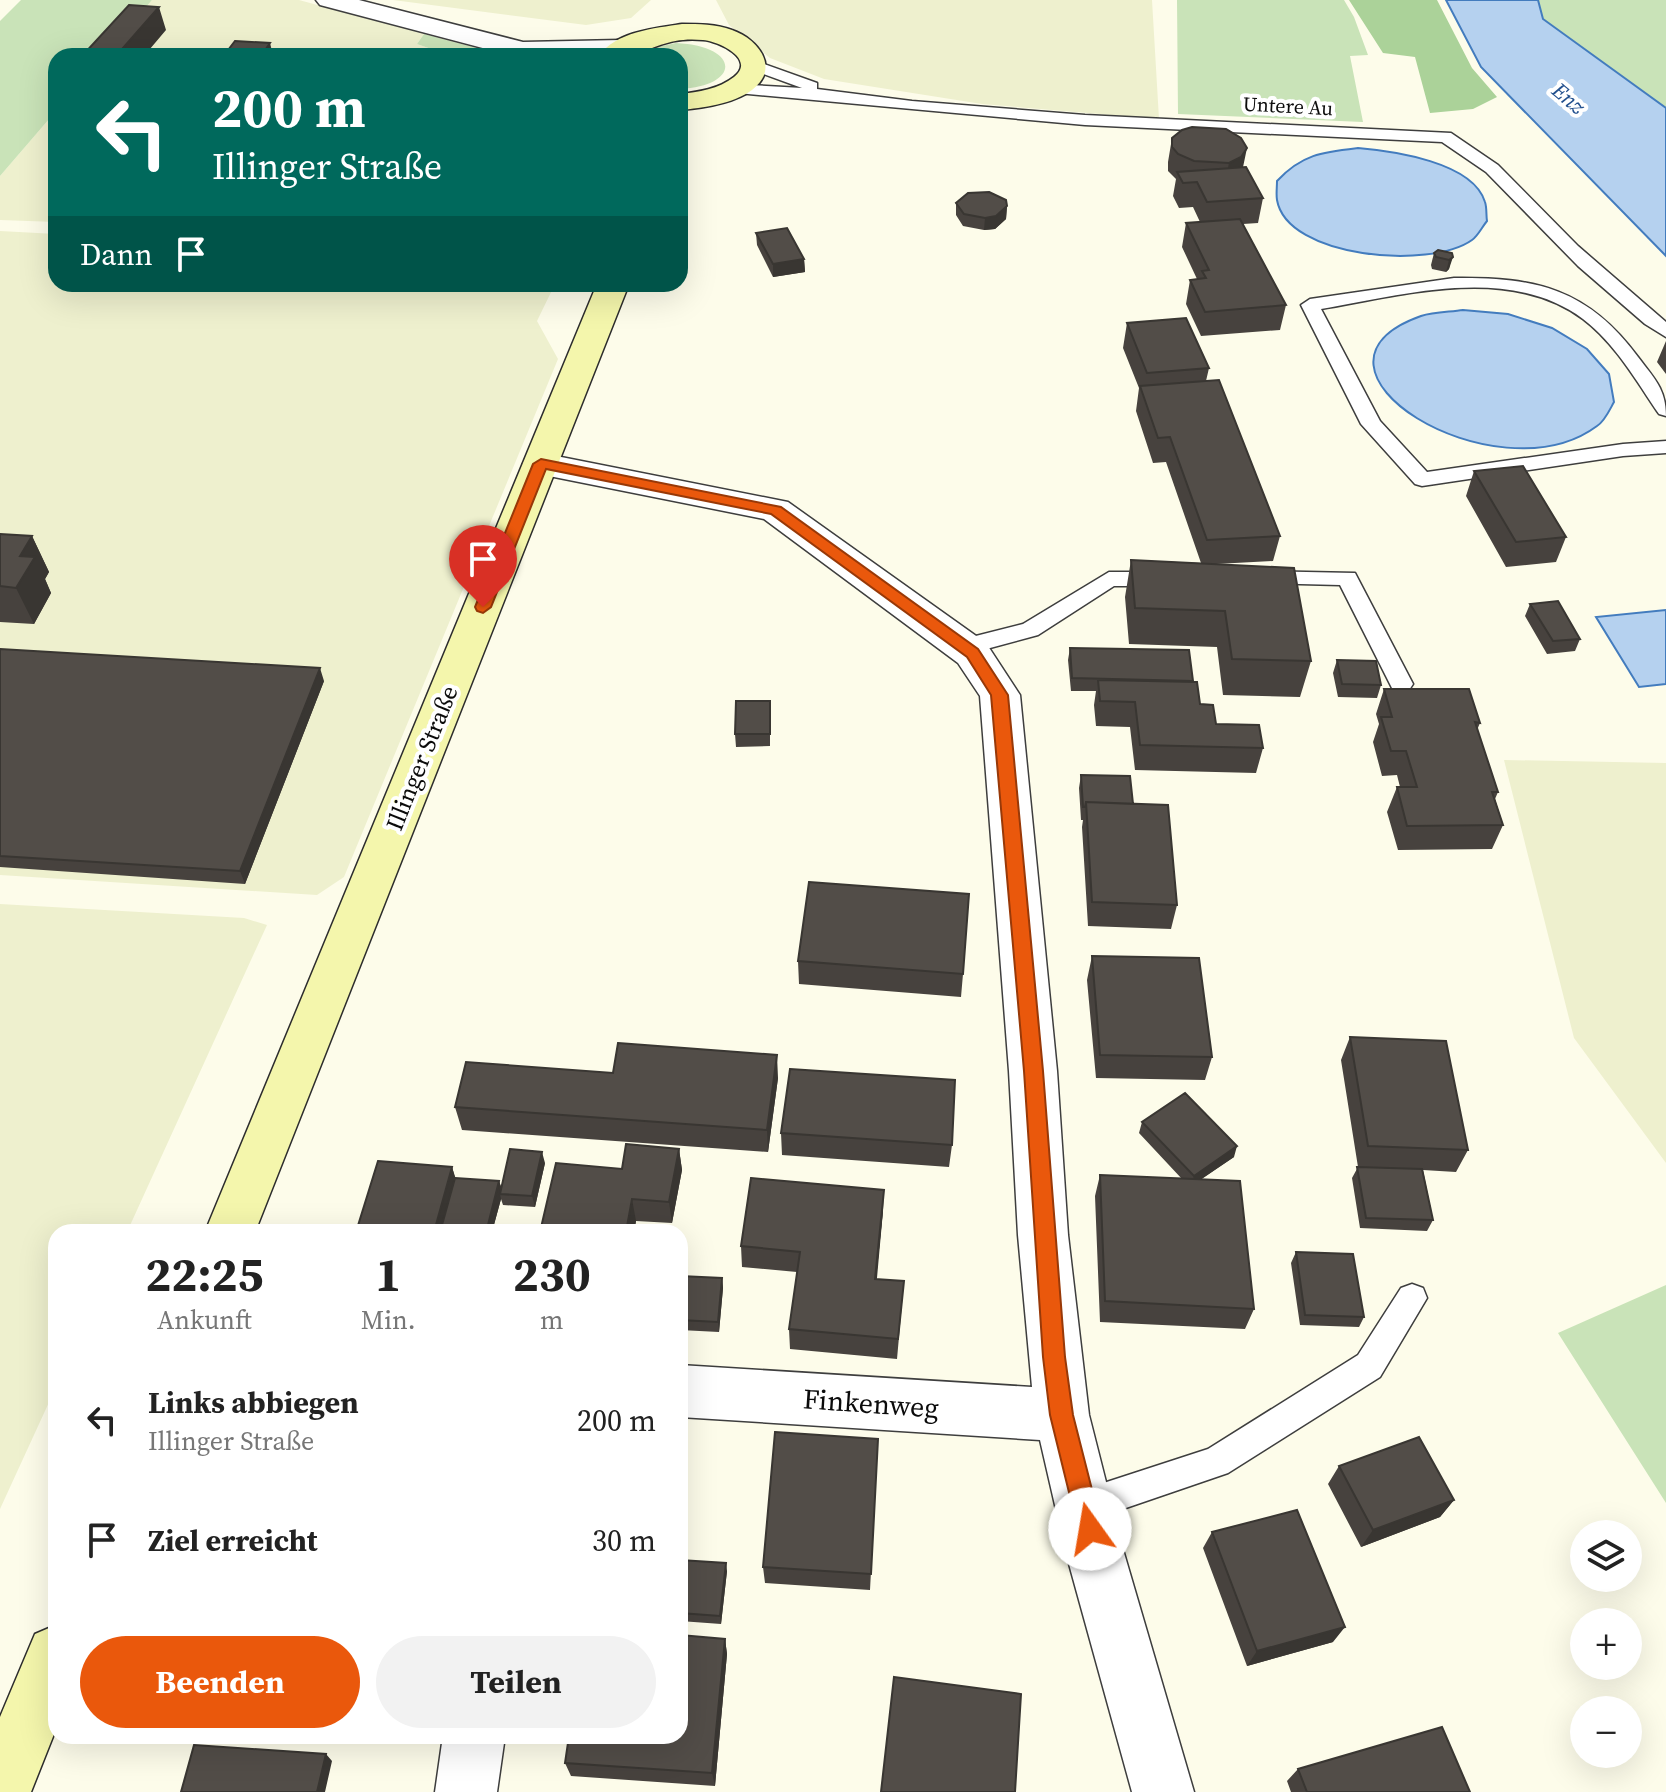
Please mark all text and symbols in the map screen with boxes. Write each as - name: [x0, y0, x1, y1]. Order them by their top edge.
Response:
- text: 200 m: [212, 69, 366, 146]
- water label: Enz: [1545, 75, 1593, 121]
- icon: left: [80, 80, 184, 184]
- street label: Untere Au: [1242, 90, 1334, 122]
- text: Illinger Straße: [212, 142, 442, 191]
- icon: arrive: [169, 232, 213, 276]
- text: Dann: [80, 234, 153, 275]
- pin: [449, 525, 517, 607]
- icon: arrive: [461, 537, 505, 581]
- street label: Illinger Straße: [377, 680, 466, 835]
- text: 22:25: [145, 1241, 264, 1307]
- text: 1: [375, 1241, 401, 1307]
- text: 230: [513, 1241, 591, 1307]
- text: Ankunft: [157, 1302, 252, 1338]
- text: Min.: [361, 1302, 416, 1338]
- text: m: [540, 1302, 564, 1338]
- street label: Finkenweg: [802, 1379, 940, 1427]
- text: Links abbiegen: [148, 1382, 359, 1423]
- icon: left: [80, 1398, 124, 1442]
- text: 200 m: [577, 1400, 656, 1441]
- text: Illinger Straße: [148, 1423, 314, 1459]
- position arrow: [1048, 1487, 1132, 1571]
- icon: arrive: [80, 1518, 124, 1562]
- text: Ziel erreicht: [148, 1520, 317, 1561]
- text: 30 m: [592, 1520, 656, 1561]
- map controls: [1570, 1520, 1642, 1768]
- button: layers: [1570, 1520, 1642, 1592]
- button: +: [1570, 1608, 1642, 1680]
- button: Beenden: [80, 1636, 360, 1728]
- button: Teilen: [376, 1636, 656, 1728]
- button: −: [1570, 1696, 1642, 1768]

